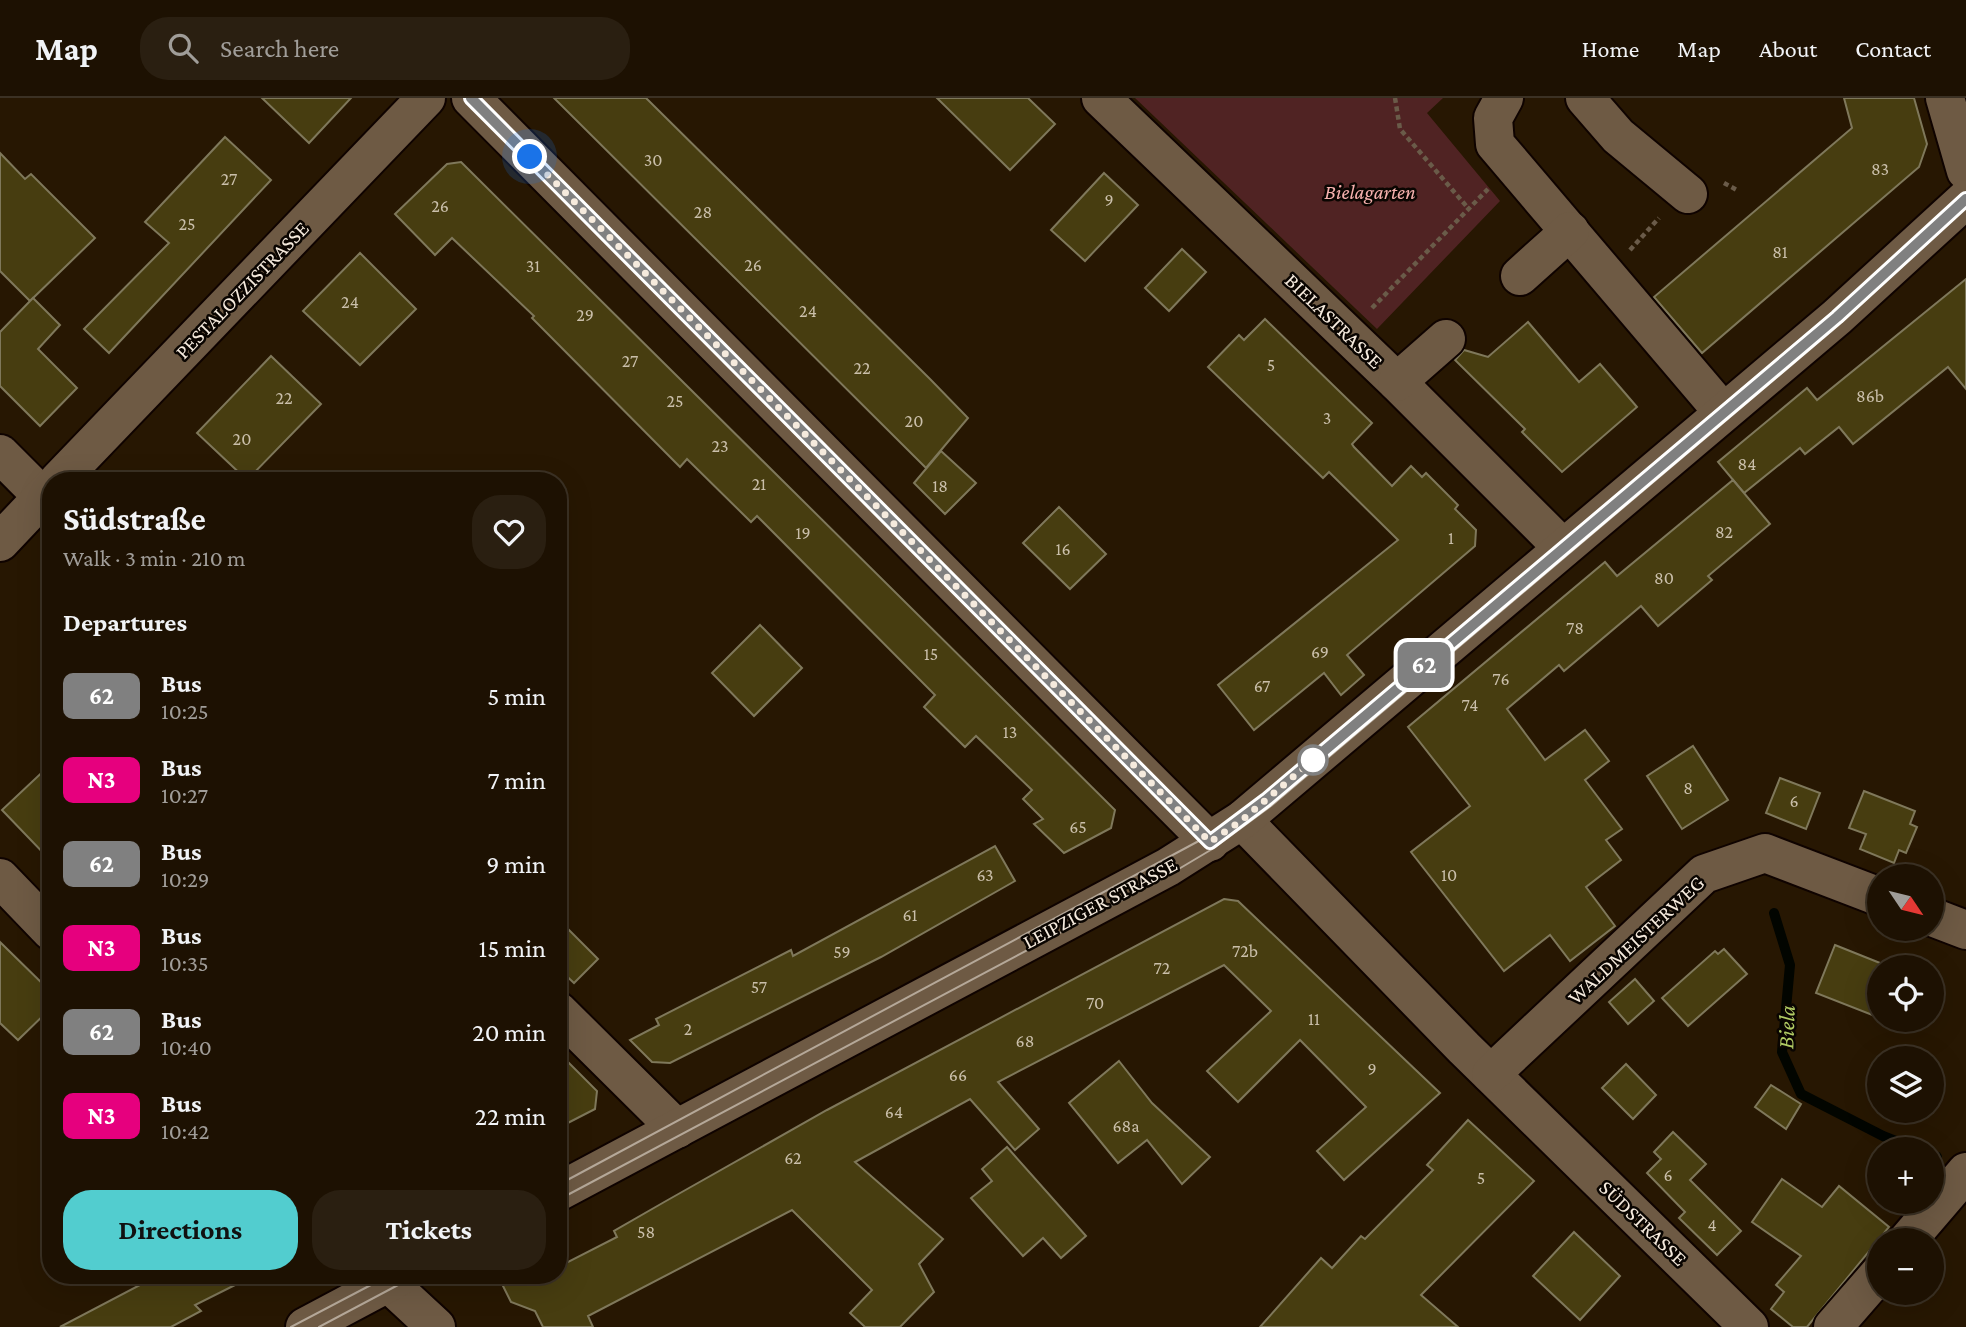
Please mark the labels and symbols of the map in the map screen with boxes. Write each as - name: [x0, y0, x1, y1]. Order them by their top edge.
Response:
- your location: [512, 139, 547, 174]
- house number: 30: [644, 150, 662, 170]
- house number: 83: [1871, 159, 1889, 179]
- house number: 27: [221, 169, 237, 189]
- park label: Bielagarten: [1324, 180, 1416, 204]
- house number: 9: [1104, 190, 1114, 210]
- house number: 26: [431, 196, 449, 216]
- house number: 28: [694, 202, 712, 222]
- house number: 25: [178, 214, 196, 234]
- street label: PESTALOZZISTRASSE: [170, 216, 314, 364]
- house number: 81: [1772, 242, 1788, 262]
- house number: 26: [744, 255, 762, 275]
- house number: 31: [526, 256, 540, 276]
- street label: BIELASTRASSE: [1280, 268, 1388, 374]
- house number: 24: [341, 292, 359, 312]
- house number: 24: [799, 301, 817, 321]
- house number: 29: [576, 305, 594, 325]
- house number: 27: [622, 351, 638, 371]
- house number: 5: [1267, 355, 1275, 375]
- house number: 22: [853, 358, 871, 378]
- house number: 86b: [1856, 386, 1884, 406]
- house number: 22: [275, 388, 293, 408]
- house number: 25: [666, 391, 684, 411]
- house number: 3: [1323, 408, 1331, 428]
- house number: 20: [905, 411, 923, 431]
- house number: 20: [233, 429, 251, 449]
- house number: 23: [711, 436, 729, 456]
- house number: 84: [1738, 454, 1756, 474]
- house number: 21: [752, 474, 766, 494]
- house number: 18: [932, 476, 948, 496]
- house number: 82: [1715, 522, 1733, 542]
- house number: 19: [795, 523, 811, 543]
- house number: 1: [1448, 528, 1454, 548]
- house number: 16: [1055, 539, 1071, 559]
- house number: 80: [1654, 568, 1674, 588]
- house number: 78: [1566, 618, 1584, 638]
- house number: 69: [1311, 642, 1329, 662]
- line badge: 62: [1392, 642, 1456, 688]
- house number: 15: [924, 644, 938, 664]
- house number: 76: [1492, 669, 1510, 689]
- house number: 67: [1254, 676, 1270, 696]
- house number: 74: [1462, 695, 1478, 715]
- house number: 13: [1003, 722, 1017, 742]
- unlabelled marker: [1298, 745, 1328, 775]
- house number: 8: [1683, 778, 1693, 798]
- house number: 6: [1789, 791, 1799, 811]
- house number: 65: [1069, 817, 1087, 837]
- street label: LEIPZIGER STRASSE: [1019, 852, 1181, 954]
- north arrow: [1867, 864, 1944, 942]
- house number: 63: [976, 865, 994, 885]
- house number: 10: [1441, 865, 1457, 885]
- street label: WALDMEISTERWEG: [1563, 871, 1709, 1009]
- house number: 61: [902, 905, 918, 925]
- house number: 72b: [1232, 941, 1258, 961]
- house number: 59: [833, 942, 851, 962]
- house number: 72: [1154, 958, 1170, 978]
- house number: 57: [751, 977, 767, 997]
- house number: 70: [1086, 993, 1104, 1013]
- water label: Biela: [1772, 1004, 1800, 1049]
- house number: 11: [1308, 1009, 1320, 1029]
- house number: 2: [684, 1019, 692, 1039]
- house number: 68: [1016, 1031, 1034, 1051]
- house number: 9: [1367, 1059, 1377, 1079]
- house number: 66: [949, 1065, 967, 1085]
- house number: 64: [885, 1102, 903, 1122]
- house number: 68a: [1112, 1116, 1140, 1136]
- house number: 62: [784, 1148, 802, 1168]
- house number: 6: [1663, 1165, 1673, 1185]
- house number: 5: [1477, 1168, 1485, 1188]
- street label: SÜDSTRASSE: [1594, 1175, 1692, 1271]
- house number: 4: [1707, 1215, 1717, 1235]
- house number: 58: [637, 1222, 655, 1242]

